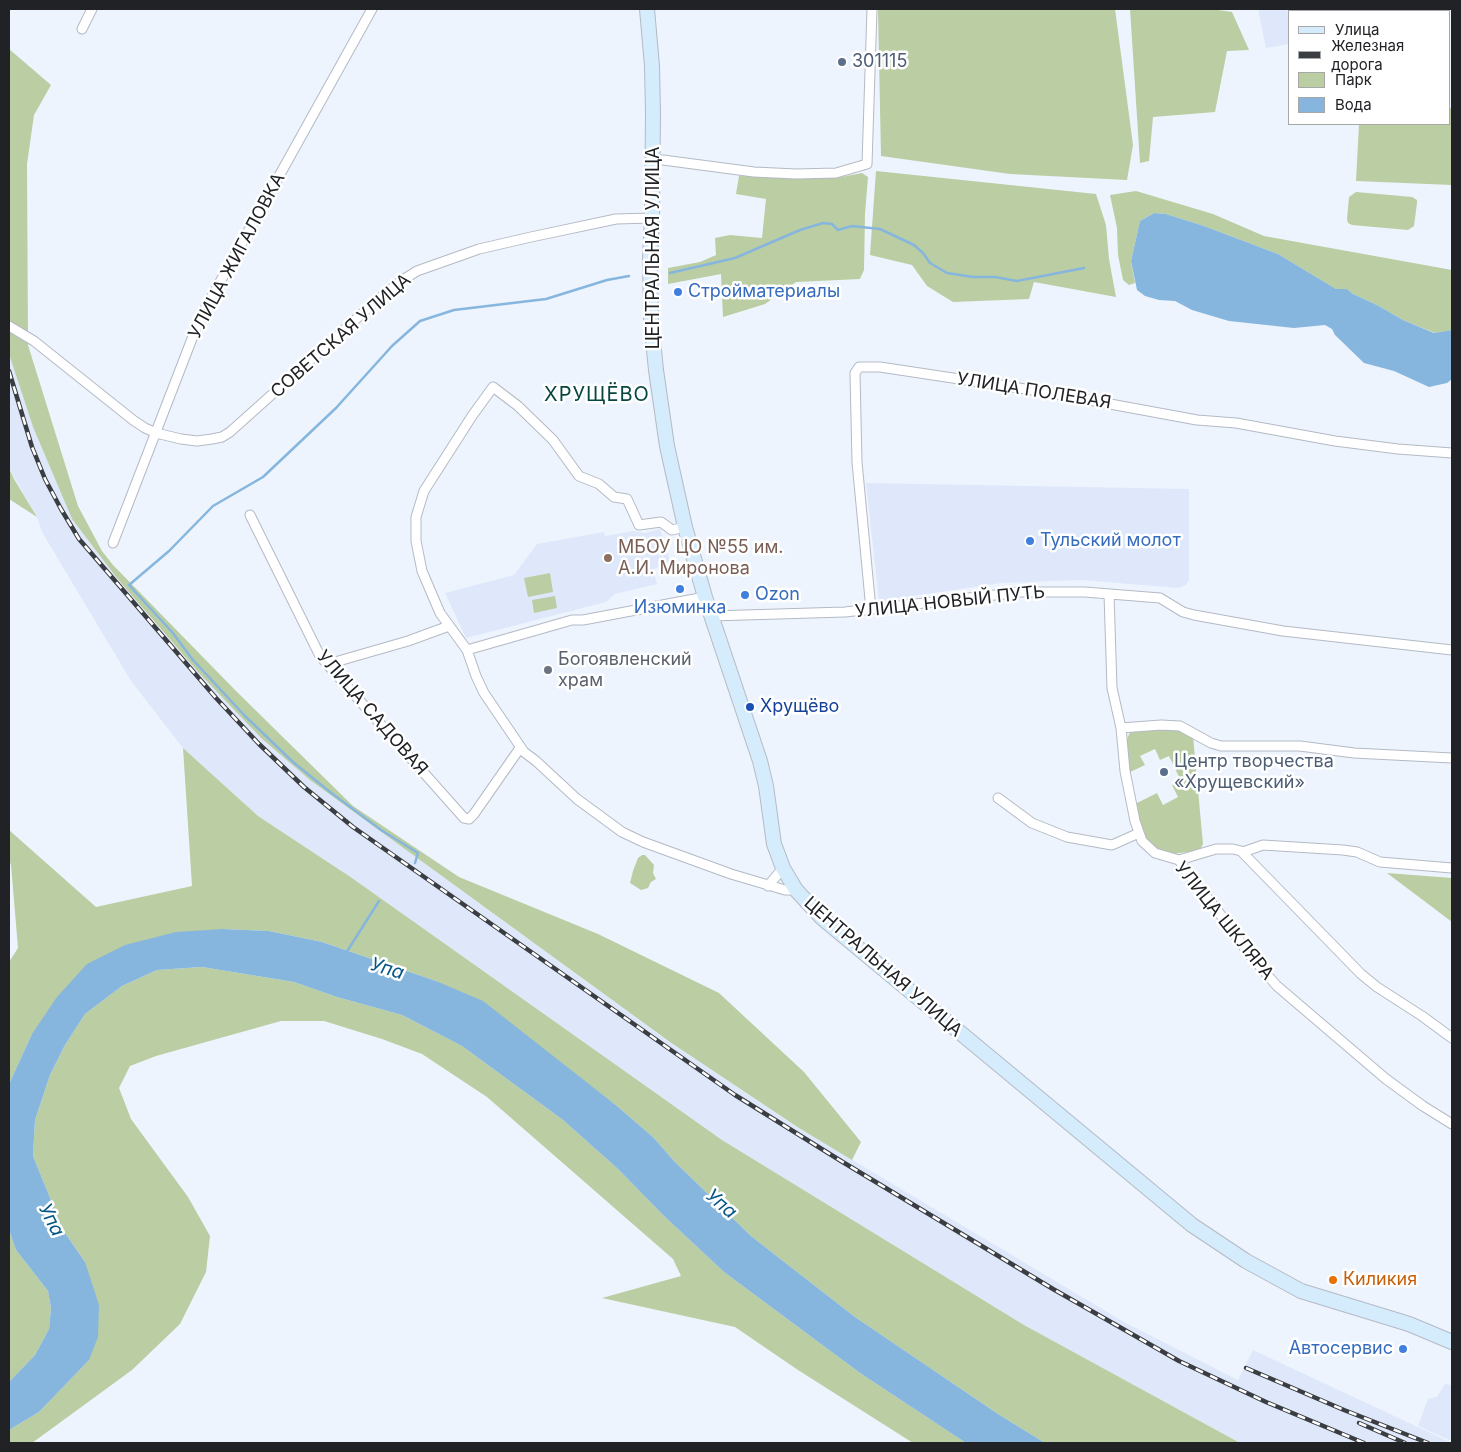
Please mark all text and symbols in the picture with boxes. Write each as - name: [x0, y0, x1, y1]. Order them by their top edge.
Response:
- legend: [1288, 10, 1451, 125]
- text: Улица: [1335, 20, 1379, 39]
- text: Железная дорога: [1331, 36, 1404, 74]
- place label: 301115: [852, 51, 907, 73]
- marker: 301115: [836, 56, 848, 68]
- text: Парк: [1335, 70, 1372, 89]
- text: Вода: [1335, 95, 1372, 114]
- street label: ЦЕНТРАЛЬНАЯ УЛИЦА: [643, 147, 665, 349]
- street label: УЛИЦА ЖИГАЛОВКА: [184, 169, 290, 343]
- street label: СОВЕТСКАЯ УЛИЦА: [267, 269, 415, 403]
- place label: Стройматериалы: [688, 281, 840, 303]
- marker: Стройматериалы: [672, 286, 684, 298]
- street label: УЛИЦА ПОЛЕВАЯ: [955, 368, 1113, 414]
- district label: ХРУЩЁВО: [543, 383, 651, 407]
- place label: Тульский молот: [1040, 530, 1181, 552]
- marker: Тульский молот: [1024, 535, 1036, 547]
- place label: МБОУ ЦО №55 им. А.И. Миронова: [618, 537, 784, 580]
- marker: МБОУ ЦО №55 им. А.И. Миронова: [602, 552, 614, 564]
- street label: УЛИЦА НОВЫЙ ПУТЬ: [854, 581, 1046, 623]
- marker: Изюминка: [674, 583, 686, 595]
- place label: Ozon: [755, 584, 800, 606]
- marker: Ozon: [739, 589, 751, 601]
- place label: Изюминка: [634, 597, 726, 619]
- street label: УЛИЦА САДОВАЯ: [312, 646, 432, 780]
- place label: Богоявленский храм: [558, 649, 692, 692]
- marker: Богоявленский храм: [542, 664, 554, 676]
- place label: Хрущёво: [760, 696, 839, 718]
- marker: Хрущёво: [744, 701, 756, 713]
- place label: Центр творчества «Хрущевский»: [1174, 751, 1334, 794]
- marker: Центр творчества «Хрущевский»: [1158, 766, 1170, 778]
- street label: УЛИЦА ШКЛЯРА: [1170, 858, 1278, 984]
- street label: ЦЕНТРАЛЬНАЯ УЛИЦА: [799, 892, 967, 1042]
- water label: Упа: [367, 953, 407, 985]
- water label: Упа: [701, 1184, 741, 1224]
- water label: Упа: [33, 1200, 69, 1240]
- place label: Киликия: [1343, 1269, 1417, 1291]
- marker: Киликия: [1327, 1274, 1339, 1286]
- place label: Автосервис: [1289, 1338, 1393, 1360]
- marker: Автосервис: [1397, 1343, 1409, 1355]

